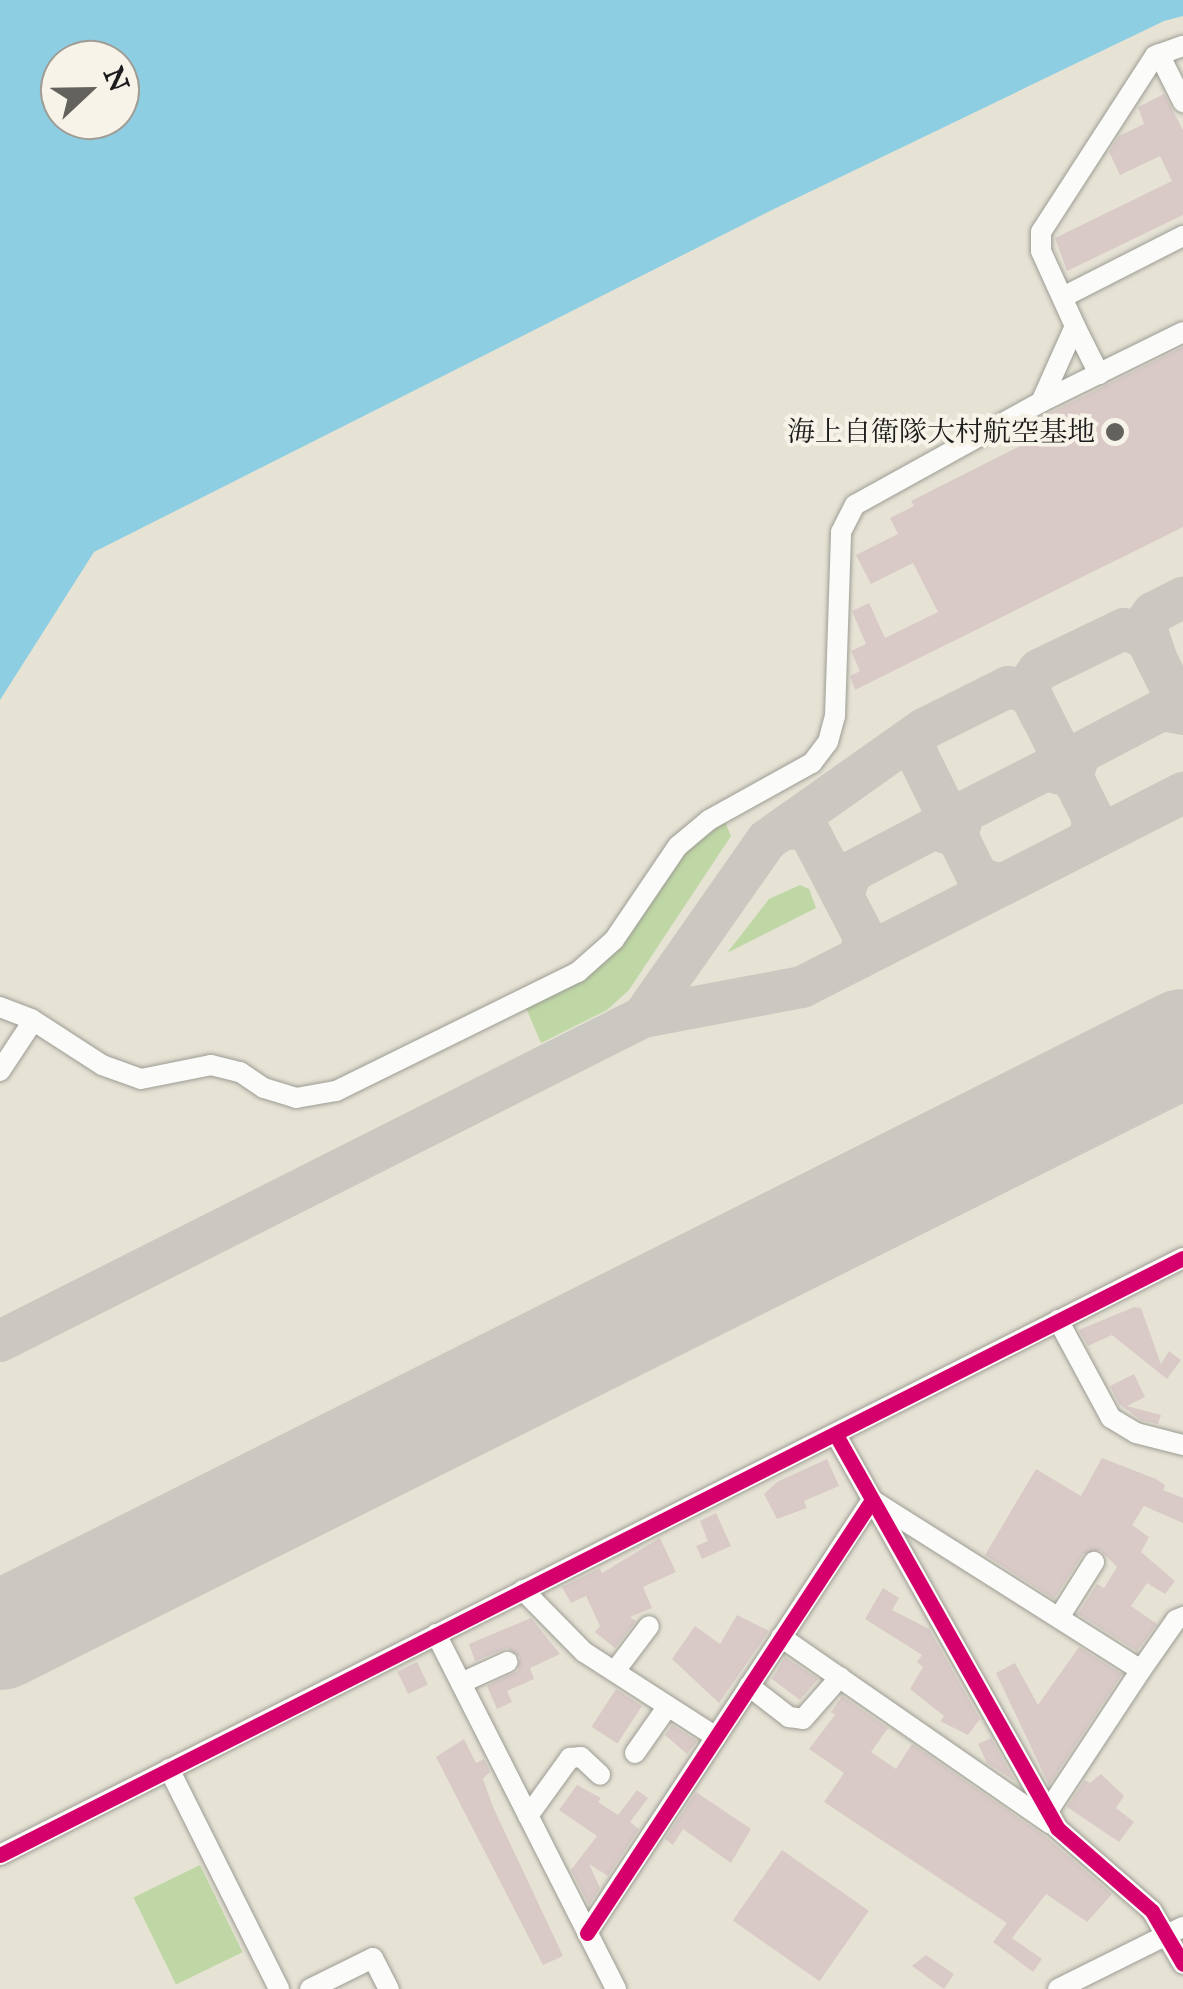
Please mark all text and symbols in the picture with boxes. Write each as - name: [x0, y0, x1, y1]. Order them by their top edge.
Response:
- north arrow: [40, 40, 140, 140]
- text: N: [96, 62, 137, 97]
- place label: 海上自衛隊大村航空基地: [787, 415, 1095, 449]
- marker: 海上自衛隊大村航空基地: [1104, 421, 1126, 443]

